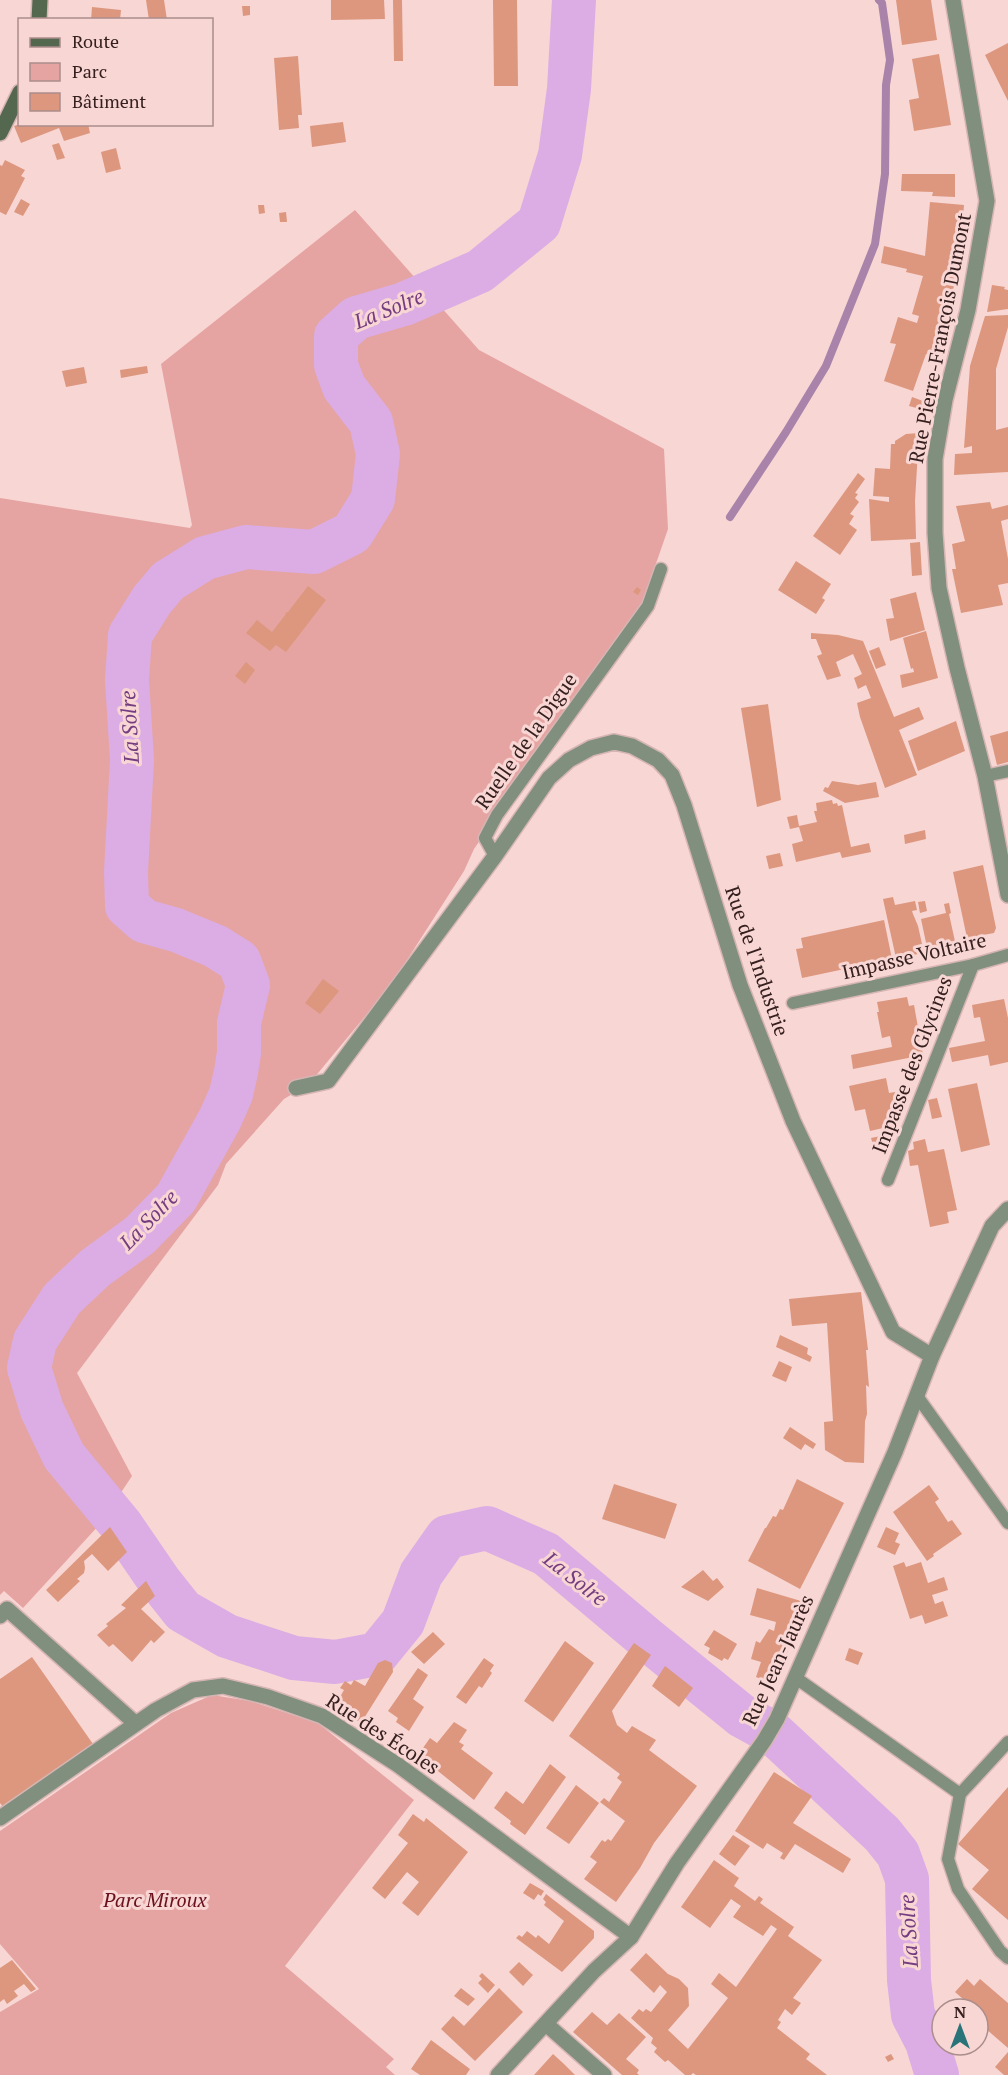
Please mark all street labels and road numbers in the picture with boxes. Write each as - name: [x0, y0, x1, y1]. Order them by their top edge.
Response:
- street label: Rue Pierre-François Dumont: [902, 210, 977, 465]
- street label: Ruelle de la Digue: [469, 667, 583, 814]
- street label: Rue de l'Industrie: [719, 882, 796, 1039]
- street label: Impasse Voltaire: [839, 926, 989, 985]
- street label: Impasse des Glycines: [865, 972, 958, 1157]
- street label: Rue Jean-Jaurès: [735, 1590, 820, 1730]
- street label: Rue des Écoles: [321, 1687, 445, 1780]

